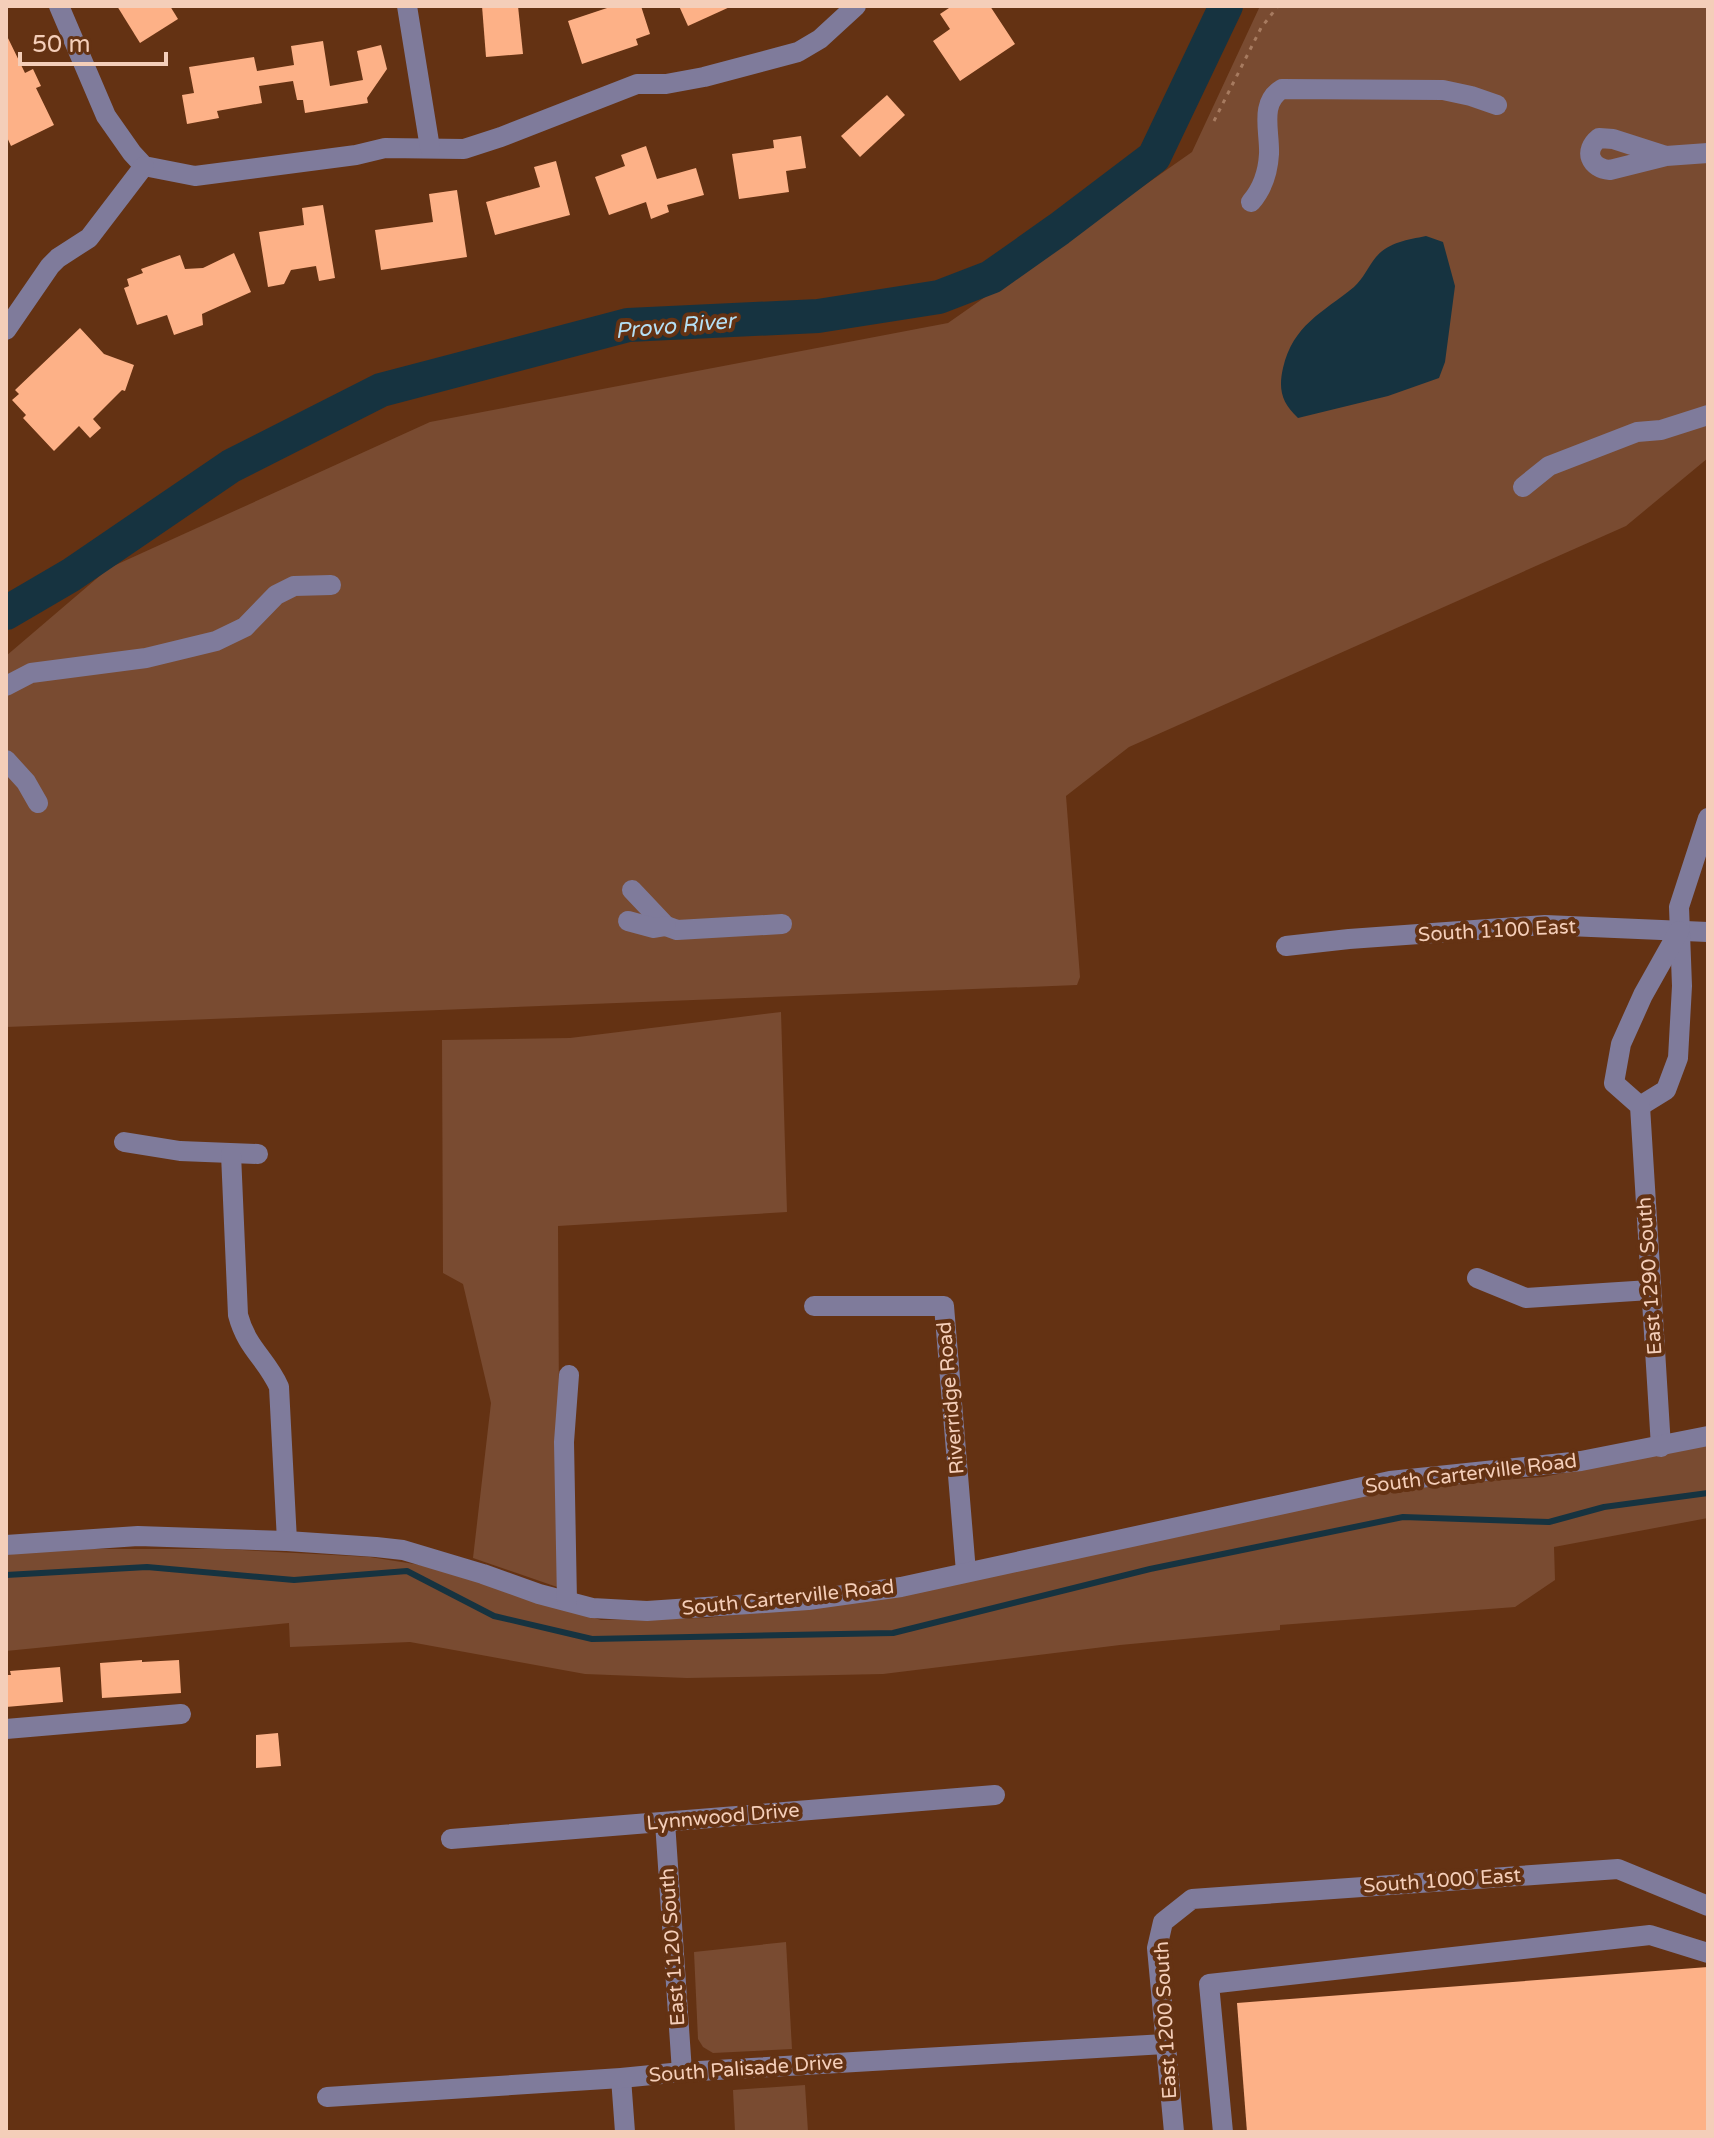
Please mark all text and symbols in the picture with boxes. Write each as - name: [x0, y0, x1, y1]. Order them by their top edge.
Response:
- scale bar: [20, 16, 166, 66]
- text: 50 m: [32, 30, 90, 59]
- water label: Provo River: [614, 308, 738, 344]
- street label: South 1100 East: [1417, 915, 1577, 947]
- street label: East 1290 South: [1633, 1196, 1667, 1356]
- street label: Riverridge Road: [932, 1321, 970, 1475]
- street label: South Carterville Road: [1364, 1449, 1578, 1499]
- street label: South Carterville Road: [681, 1575, 895, 1621]
- street label: Lynnwood Drive: [645, 1798, 801, 1836]
- street label: South 1000 East: [1362, 1863, 1522, 1898]
- street label: East 1120 South: [656, 1867, 690, 2027]
- street label: East 1200 South: [1150, 1940, 1182, 2100]
- street label: South Palisade Drive: [648, 2050, 844, 2088]

